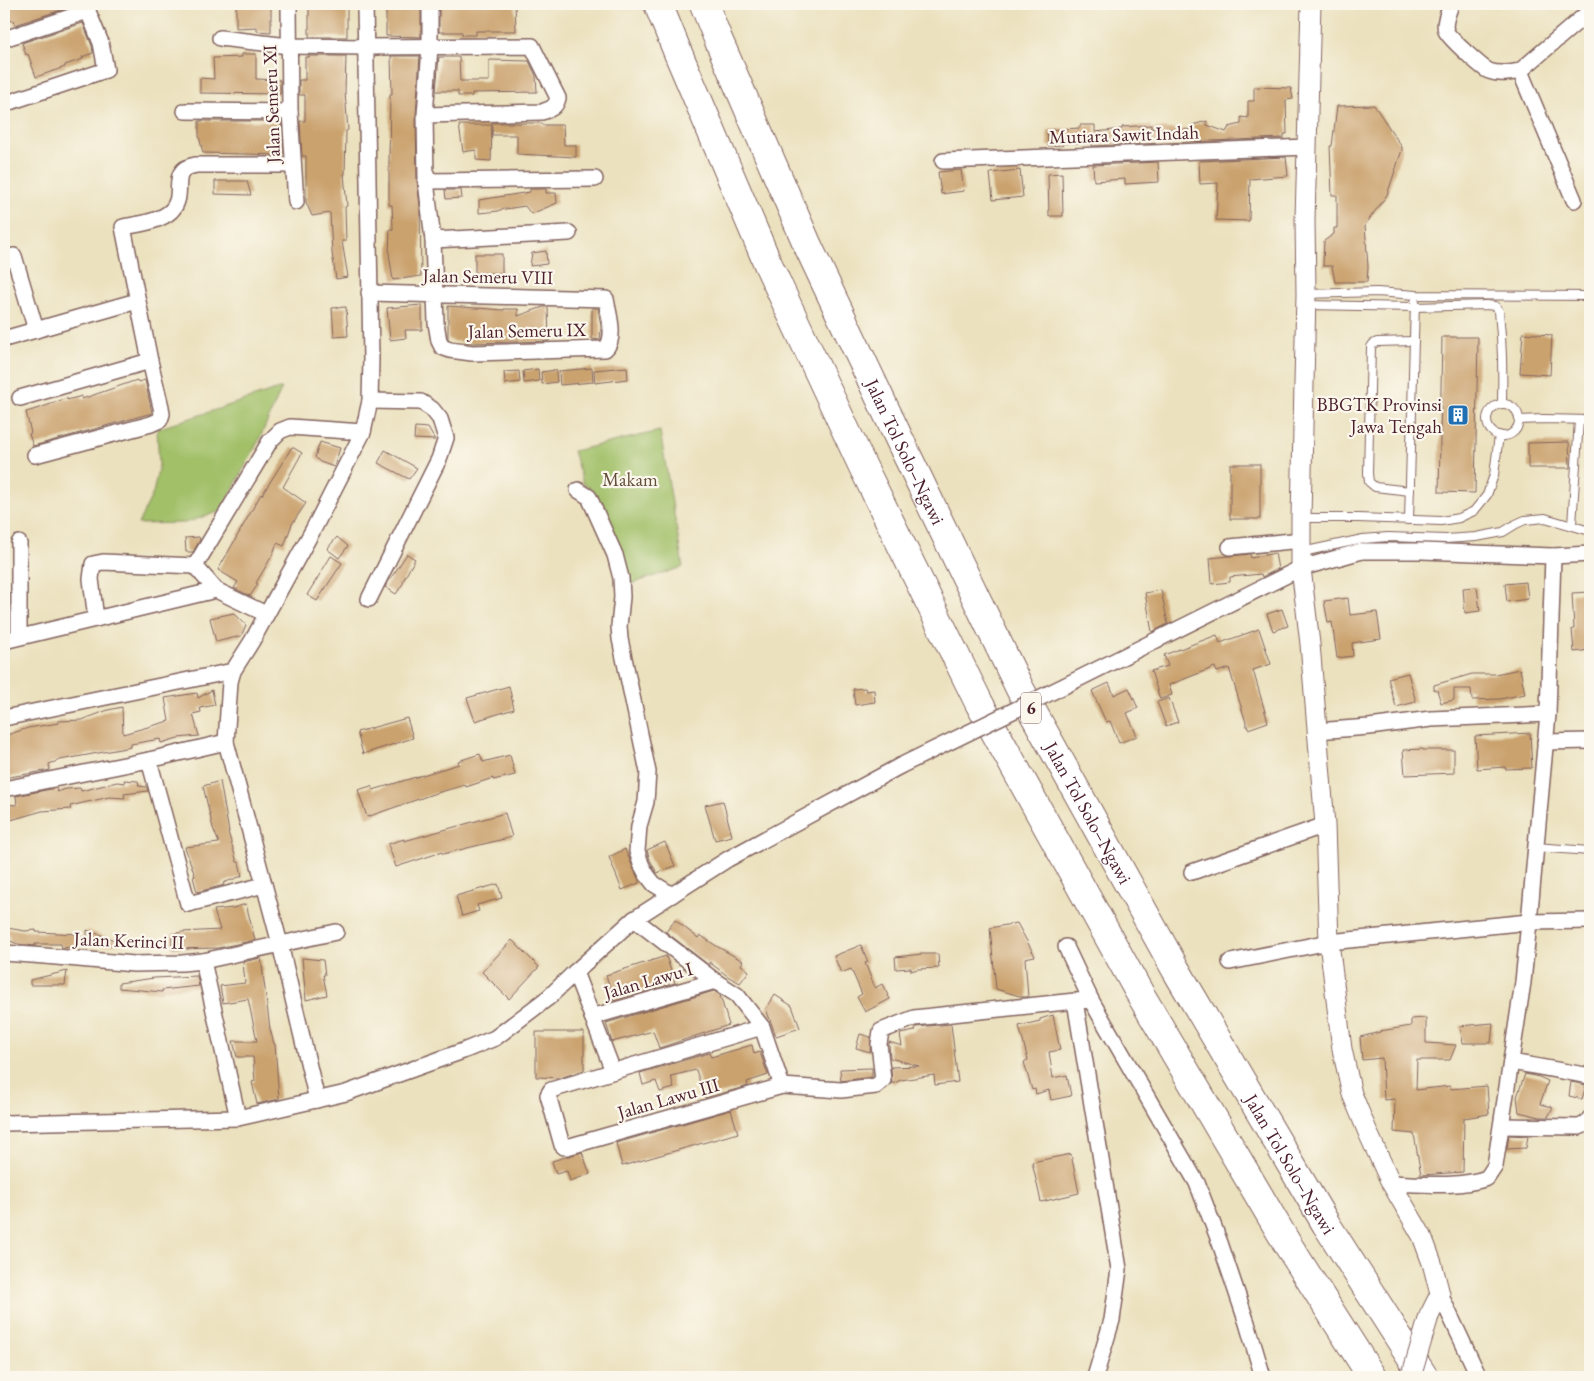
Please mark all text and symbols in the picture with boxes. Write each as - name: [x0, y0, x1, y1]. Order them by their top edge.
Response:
- street label: Jalan Semeru XI: [257, 44, 286, 166]
- street label: Mutiara Sawit Indah: [1049, 119, 1200, 150]
- street label: Jalan Semeru VIII: [420, 263, 554, 290]
- street label: Jalan Semeru IX: [466, 317, 587, 344]
- street label: Jalan Tol Solo–Ngawi: [859, 373, 951, 529]
- place label: BBGTK Provinsi Jawa Tengah: [1317, 392, 1442, 439]
- building icon: BBGTK Provinsi Jawa Tengah: [1446, 403, 1470, 427]
- park label: Makam: [602, 467, 658, 492]
- road number: 6: [1021, 692, 1041, 724]
- street label: Jalan Tol Solo–Ngawi: [1038, 736, 1138, 889]
- street label: Jalan Kerinci II: [71, 926, 185, 955]
- street label: Jalan Lawu I: [599, 956, 696, 1006]
- street label: Jalan Lawu III: [613, 1072, 722, 1125]
- street label: Jalan Tol Solo–Ngawi: [1238, 1088, 1341, 1239]

